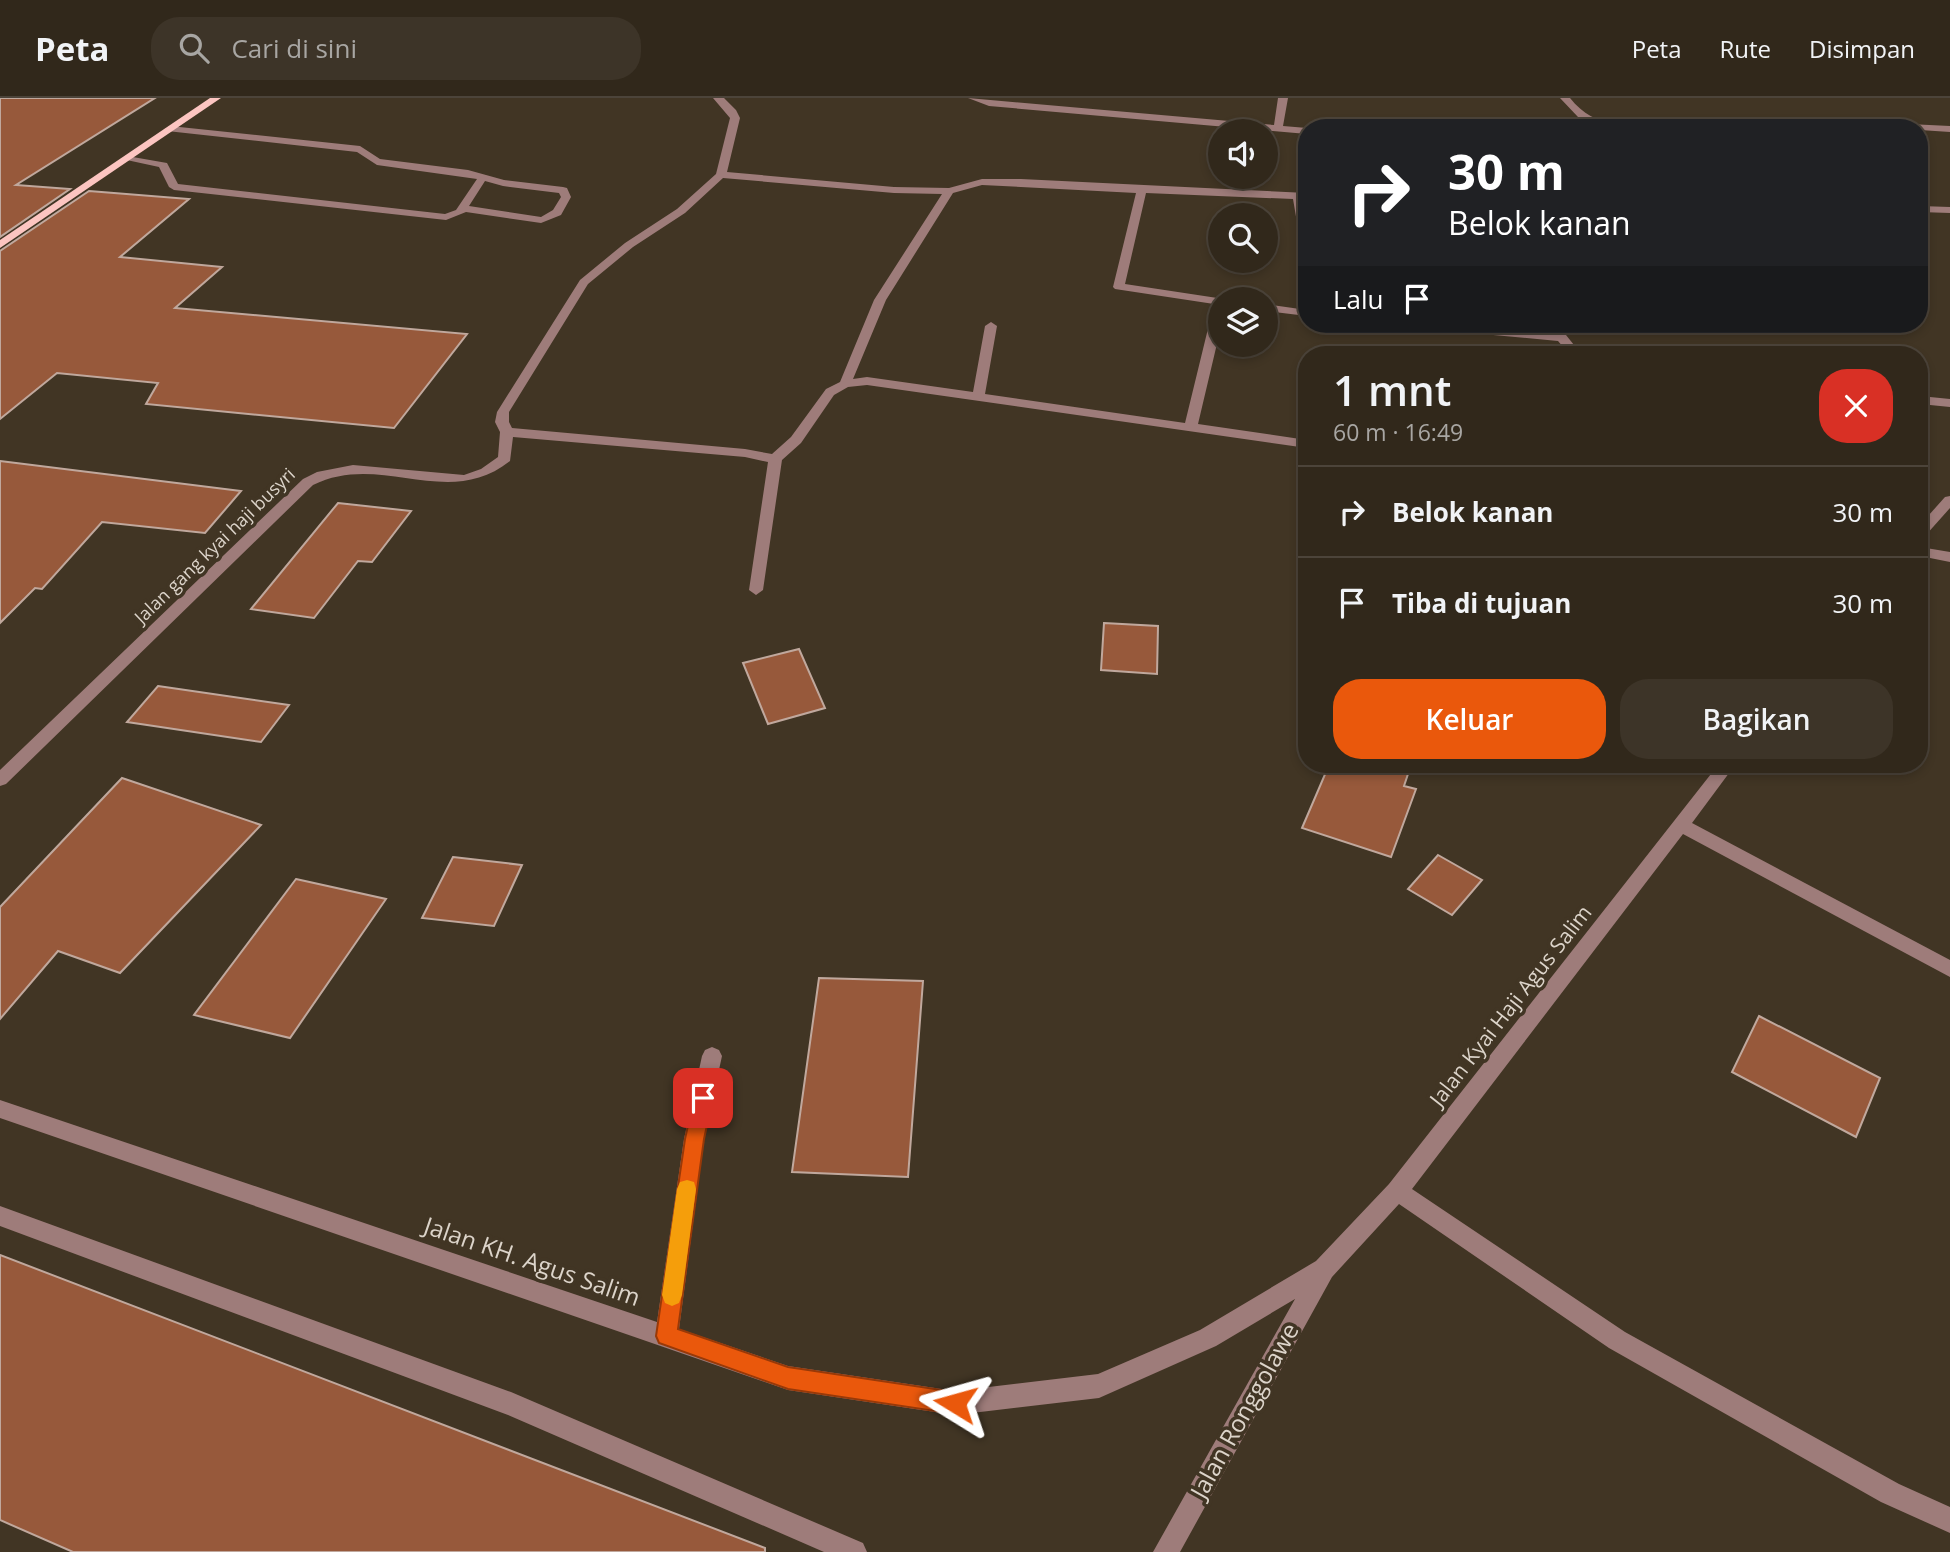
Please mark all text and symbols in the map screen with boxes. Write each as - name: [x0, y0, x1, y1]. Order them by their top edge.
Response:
- search box: [151, 17, 641, 80]
- text: Peta: [35, 26, 109, 71]
- icon: search: [175, 29, 213, 67]
- text: Cari di sini: [231, 30, 357, 66]
- text: Peta: [1632, 32, 1682, 65]
- text: Rute: [1720, 32, 1771, 65]
- text: Disimpan: [1809, 32, 1915, 65]
- map controls: [1208, 119, 1278, 357]
- button: sound: [1208, 119, 1278, 189]
- text: 30 m: [1448, 138, 1565, 204]
- icon: right: [1333, 147, 1424, 238]
- text: Belok kanan: [1448, 201, 1631, 244]
- button: search: [1208, 203, 1278, 273]
- icon: arrive: [1398, 280, 1436, 318]
- text: Lalu: [1333, 281, 1384, 317]
- button: layers: [1208, 287, 1278, 357]
- text: 1 mnt: [1333, 361, 1451, 418]
- button: close: [1819, 369, 1893, 443]
- text: 60 m · 16:49: [1333, 416, 1463, 448]
- street label: Jalan gang kyai haji busyri: [127, 462, 300, 630]
- icon: right: [1333, 493, 1371, 531]
- text: Belok kanan: [1392, 494, 1553, 530]
- text: 30 m: [1832, 494, 1893, 530]
- icon: arrive: [1333, 584, 1371, 622]
- text: Tiba di tujuan: [1392, 585, 1571, 621]
- text: 30 m: [1832, 585, 1893, 621]
- button: Keluar: [1333, 679, 1606, 759]
- button: Bagikan: [1620, 679, 1893, 759]
- street label: Jalan Kyai Haji Agus Salim: [1422, 899, 1598, 1113]
- pin: [673, 1068, 733, 1128]
- icon: arrive: [684, 1079, 722, 1117]
- street label: Jalan KH. Agus Salim: [418, 1207, 645, 1313]
- street label: Jalan Ronggolawe: [1181, 1317, 1306, 1506]
- position arrow: [918, 1366, 992, 1440]

